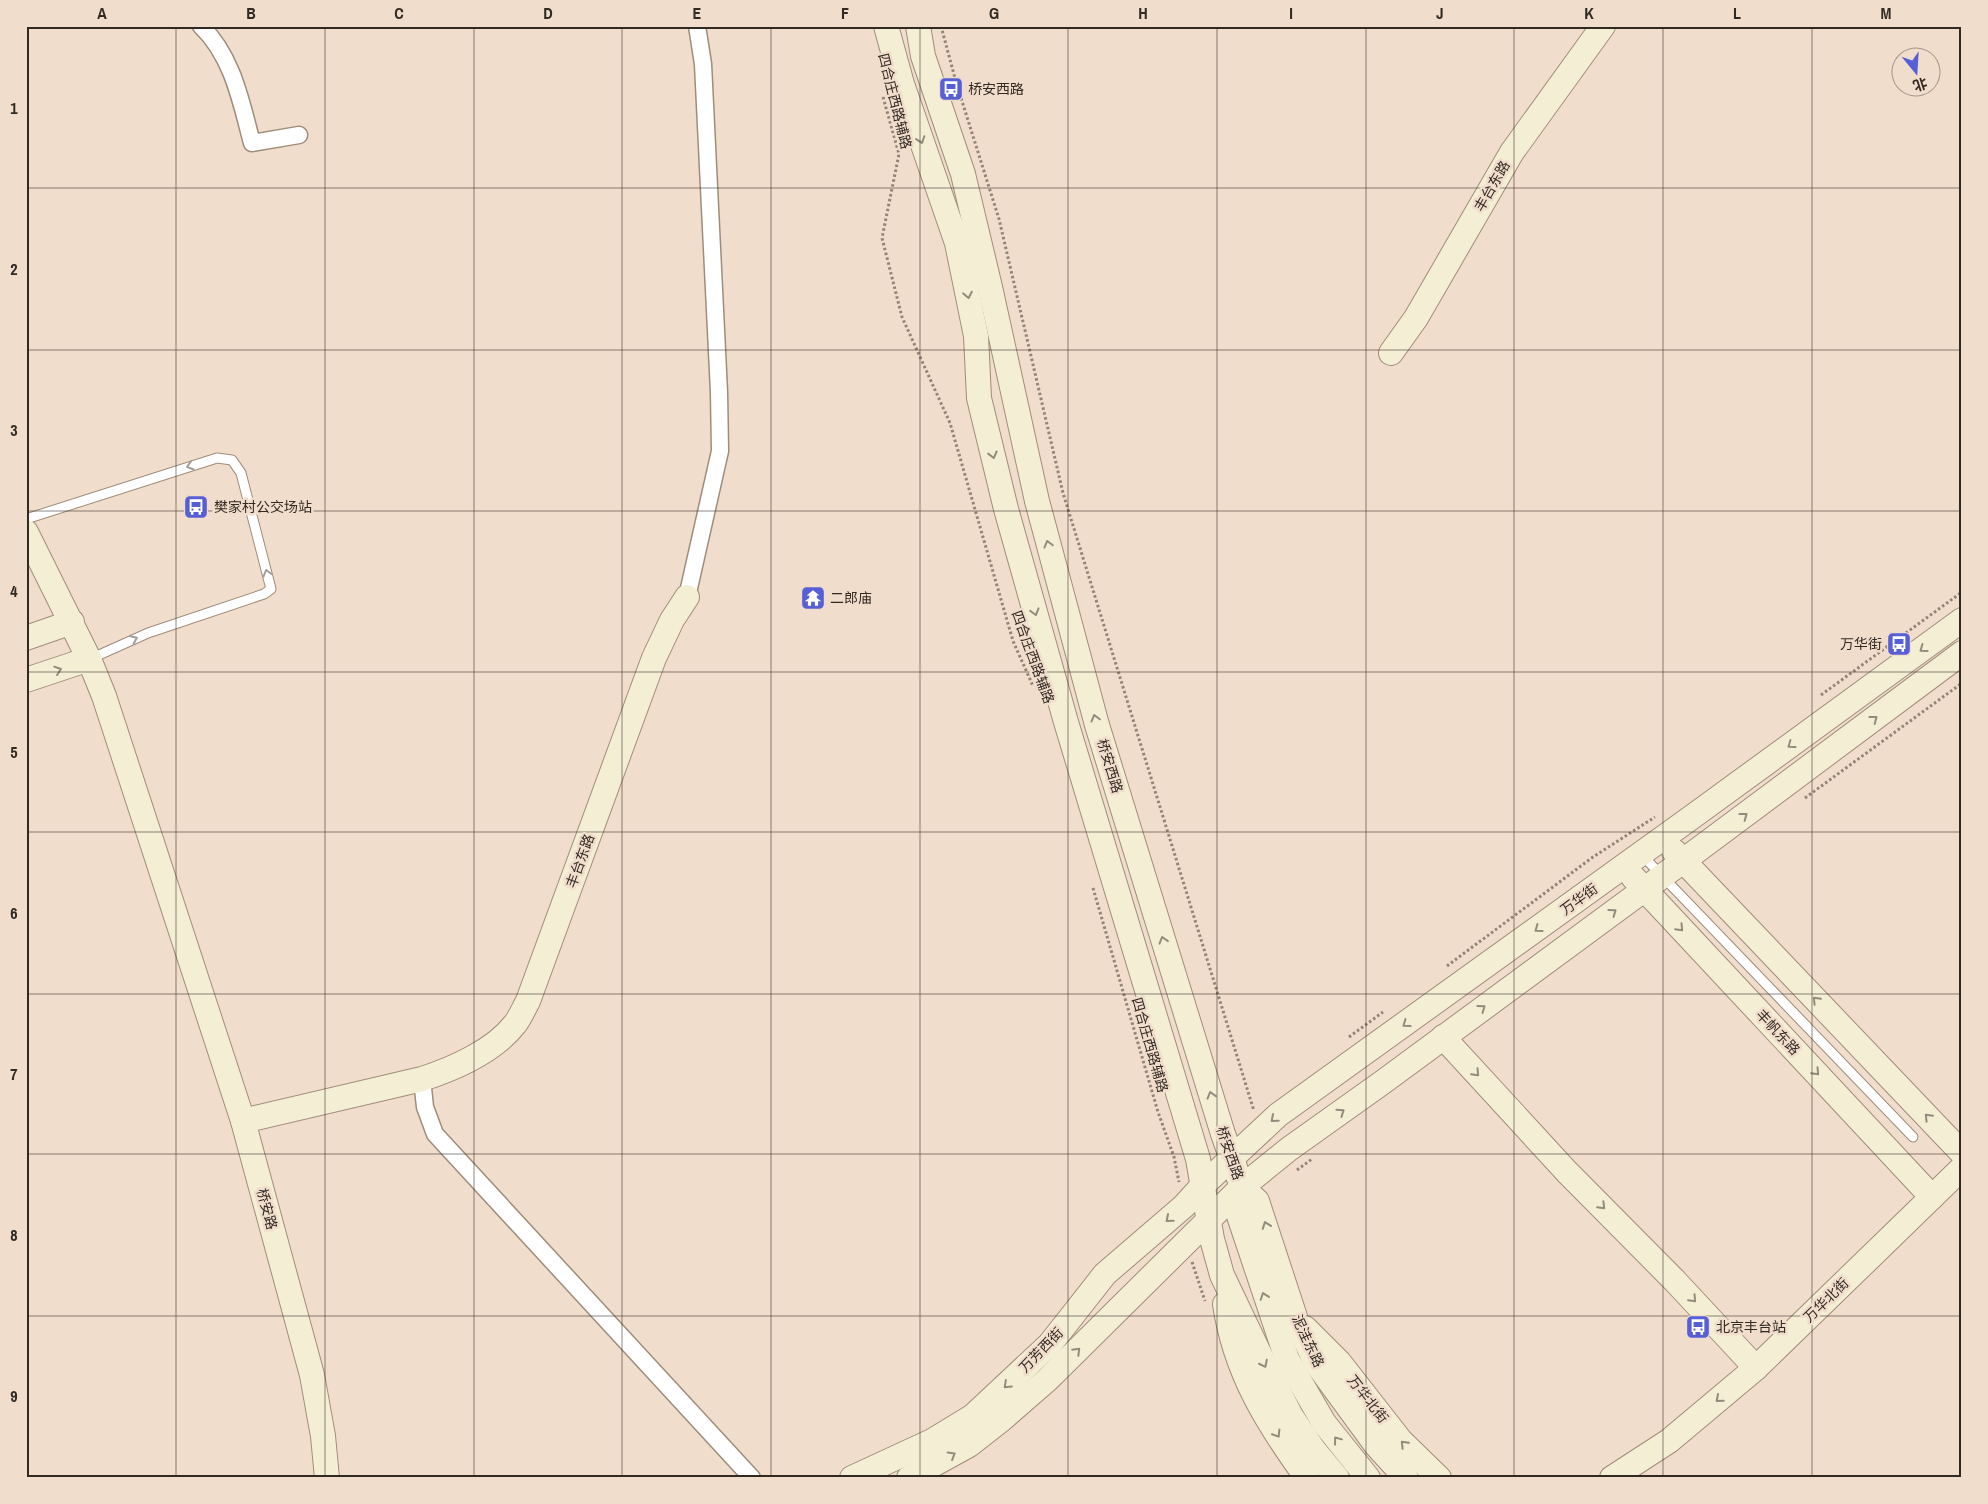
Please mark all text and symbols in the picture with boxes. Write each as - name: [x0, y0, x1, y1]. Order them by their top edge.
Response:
- text: A: [97, 2, 107, 24]
- text: B: [246, 2, 256, 24]
- text: C: [394, 2, 404, 24]
- text: D: [543, 2, 553, 24]
- text: E: [693, 2, 702, 24]
- text: F: [841, 2, 849, 24]
- text: G: [989, 2, 999, 24]
- text: H: [1138, 2, 1148, 24]
- text: I: [1289, 2, 1293, 24]
- text: J: [1436, 2, 1444, 24]
- text: K: [1584, 2, 1594, 24]
- text: L: [1733, 2, 1741, 24]
- text: M: [1881, 2, 1892, 24]
- north arrow: [1890, 48, 1940, 98]
- street label: 四合庄西路辅路: [874, 51, 916, 151]
- text: 北: [1911, 74, 1929, 95]
- bus stop icon: 桥安西路: [938, 76, 964, 102]
- place label: 桥安西路: [968, 80, 1024, 98]
- text: 1: [10, 97, 18, 119]
- one-way arrow: [915, 135, 925, 143]
- street label: 丰台东路: [1470, 157, 1514, 215]
- text: 2: [10, 258, 18, 280]
- one-way arrow: [962, 291, 973, 299]
- text: 3: [10, 419, 18, 441]
- one-way arrow: [987, 450, 998, 459]
- one-way arrow: [187, 460, 195, 470]
- bus stop icon: 樊家村公交场站: [183, 494, 209, 520]
- place label: 樊家村公交场站: [214, 498, 312, 516]
- one-way arrow: [1043, 540, 1054, 549]
- one-way arrow: [262, 569, 273, 578]
- text: 4: [10, 580, 18, 602]
- temple icon: 二郎庙: [800, 585, 826, 611]
- place label: 二郎庙: [830, 589, 872, 607]
- street label: 四合庄西路辅路: [1008, 608, 1058, 706]
- one-way arrow: [1029, 608, 1040, 616]
- bus stop icon: 万华街: [1886, 631, 1912, 657]
- one-way arrow: [129, 635, 138, 646]
- place label: 万华街: [1840, 635, 1882, 653]
- one-way arrow: [1919, 643, 1928, 652]
- one-way arrow: [53, 665, 62, 675]
- one-way arrow: [1090, 714, 1101, 722]
- one-way arrow: [1868, 716, 1877, 724]
- street label: 桥安西路: [1093, 737, 1127, 795]
- one-way arrow: [1787, 739, 1797, 748]
- text: 5: [10, 741, 18, 763]
- one-way arrow: [1738, 813, 1748, 822]
- street label: 丰台东路: [562, 832, 598, 890]
- street label: 万华街: [1557, 879, 1601, 919]
- text: 6: [10, 902, 18, 924]
- one-way arrow: [1607, 909, 1617, 918]
- one-way arrow: [1675, 922, 1684, 931]
- one-way arrow: [1534, 923, 1544, 932]
- one-way arrow: [1159, 937, 1169, 945]
- street label: 四合庄西路辅路: [1128, 995, 1172, 1095]
- one-way arrow: [1813, 997, 1822, 1006]
- one-way arrow: [1476, 1005, 1486, 1014]
- street label: 丰帆东路: [1752, 1005, 1804, 1059]
- one-way arrow: [1402, 1018, 1412, 1027]
- text: 7: [10, 1063, 18, 1085]
- one-way arrow: [1810, 1067, 1819, 1076]
- one-way arrow: [1470, 1068, 1479, 1077]
- one-way arrow: [1207, 1092, 1217, 1100]
- one-way arrow: [1335, 1109, 1344, 1118]
- one-way arrow: [1271, 1114, 1280, 1123]
- one-way arrow: [1925, 1114, 1934, 1123]
- street label: 桥安西路: [1212, 1124, 1248, 1182]
- street label: 桥安路: [253, 1186, 281, 1232]
- one-way arrow: [1596, 1201, 1605, 1210]
- one-way arrow: [1165, 1213, 1174, 1222]
- one-way arrow: [1262, 1221, 1272, 1229]
- text: 8: [10, 1224, 18, 1246]
- street label: 万华北街: [1800, 1274, 1852, 1326]
- one-way arrow: [1260, 1292, 1270, 1300]
- one-way arrow: [1687, 1294, 1696, 1303]
- street label: 泥洼东路: [1288, 1312, 1328, 1370]
- bus stop icon: 北京丰台站: [1685, 1314, 1711, 1340]
- place label: 北京丰台站: [1716, 1318, 1786, 1336]
- street label: 万芳西街: [1015, 1324, 1067, 1376]
- one-way arrow: [1071, 1348, 1080, 1357]
- one-way arrow: [1258, 1358, 1268, 1367]
- street label: 万华北街: [1344, 1371, 1392, 1427]
- one-way arrow: [1004, 1379, 1013, 1388]
- text: 9: [10, 1385, 18, 1407]
- one-way arrow: [1715, 1394, 1724, 1403]
- one-way arrow: [1271, 1429, 1281, 1438]
- one-way arrow: [1334, 1437, 1342, 1446]
- one-way arrow: [1401, 1440, 1410, 1449]
- one-way arrow: [947, 1451, 956, 1461]

